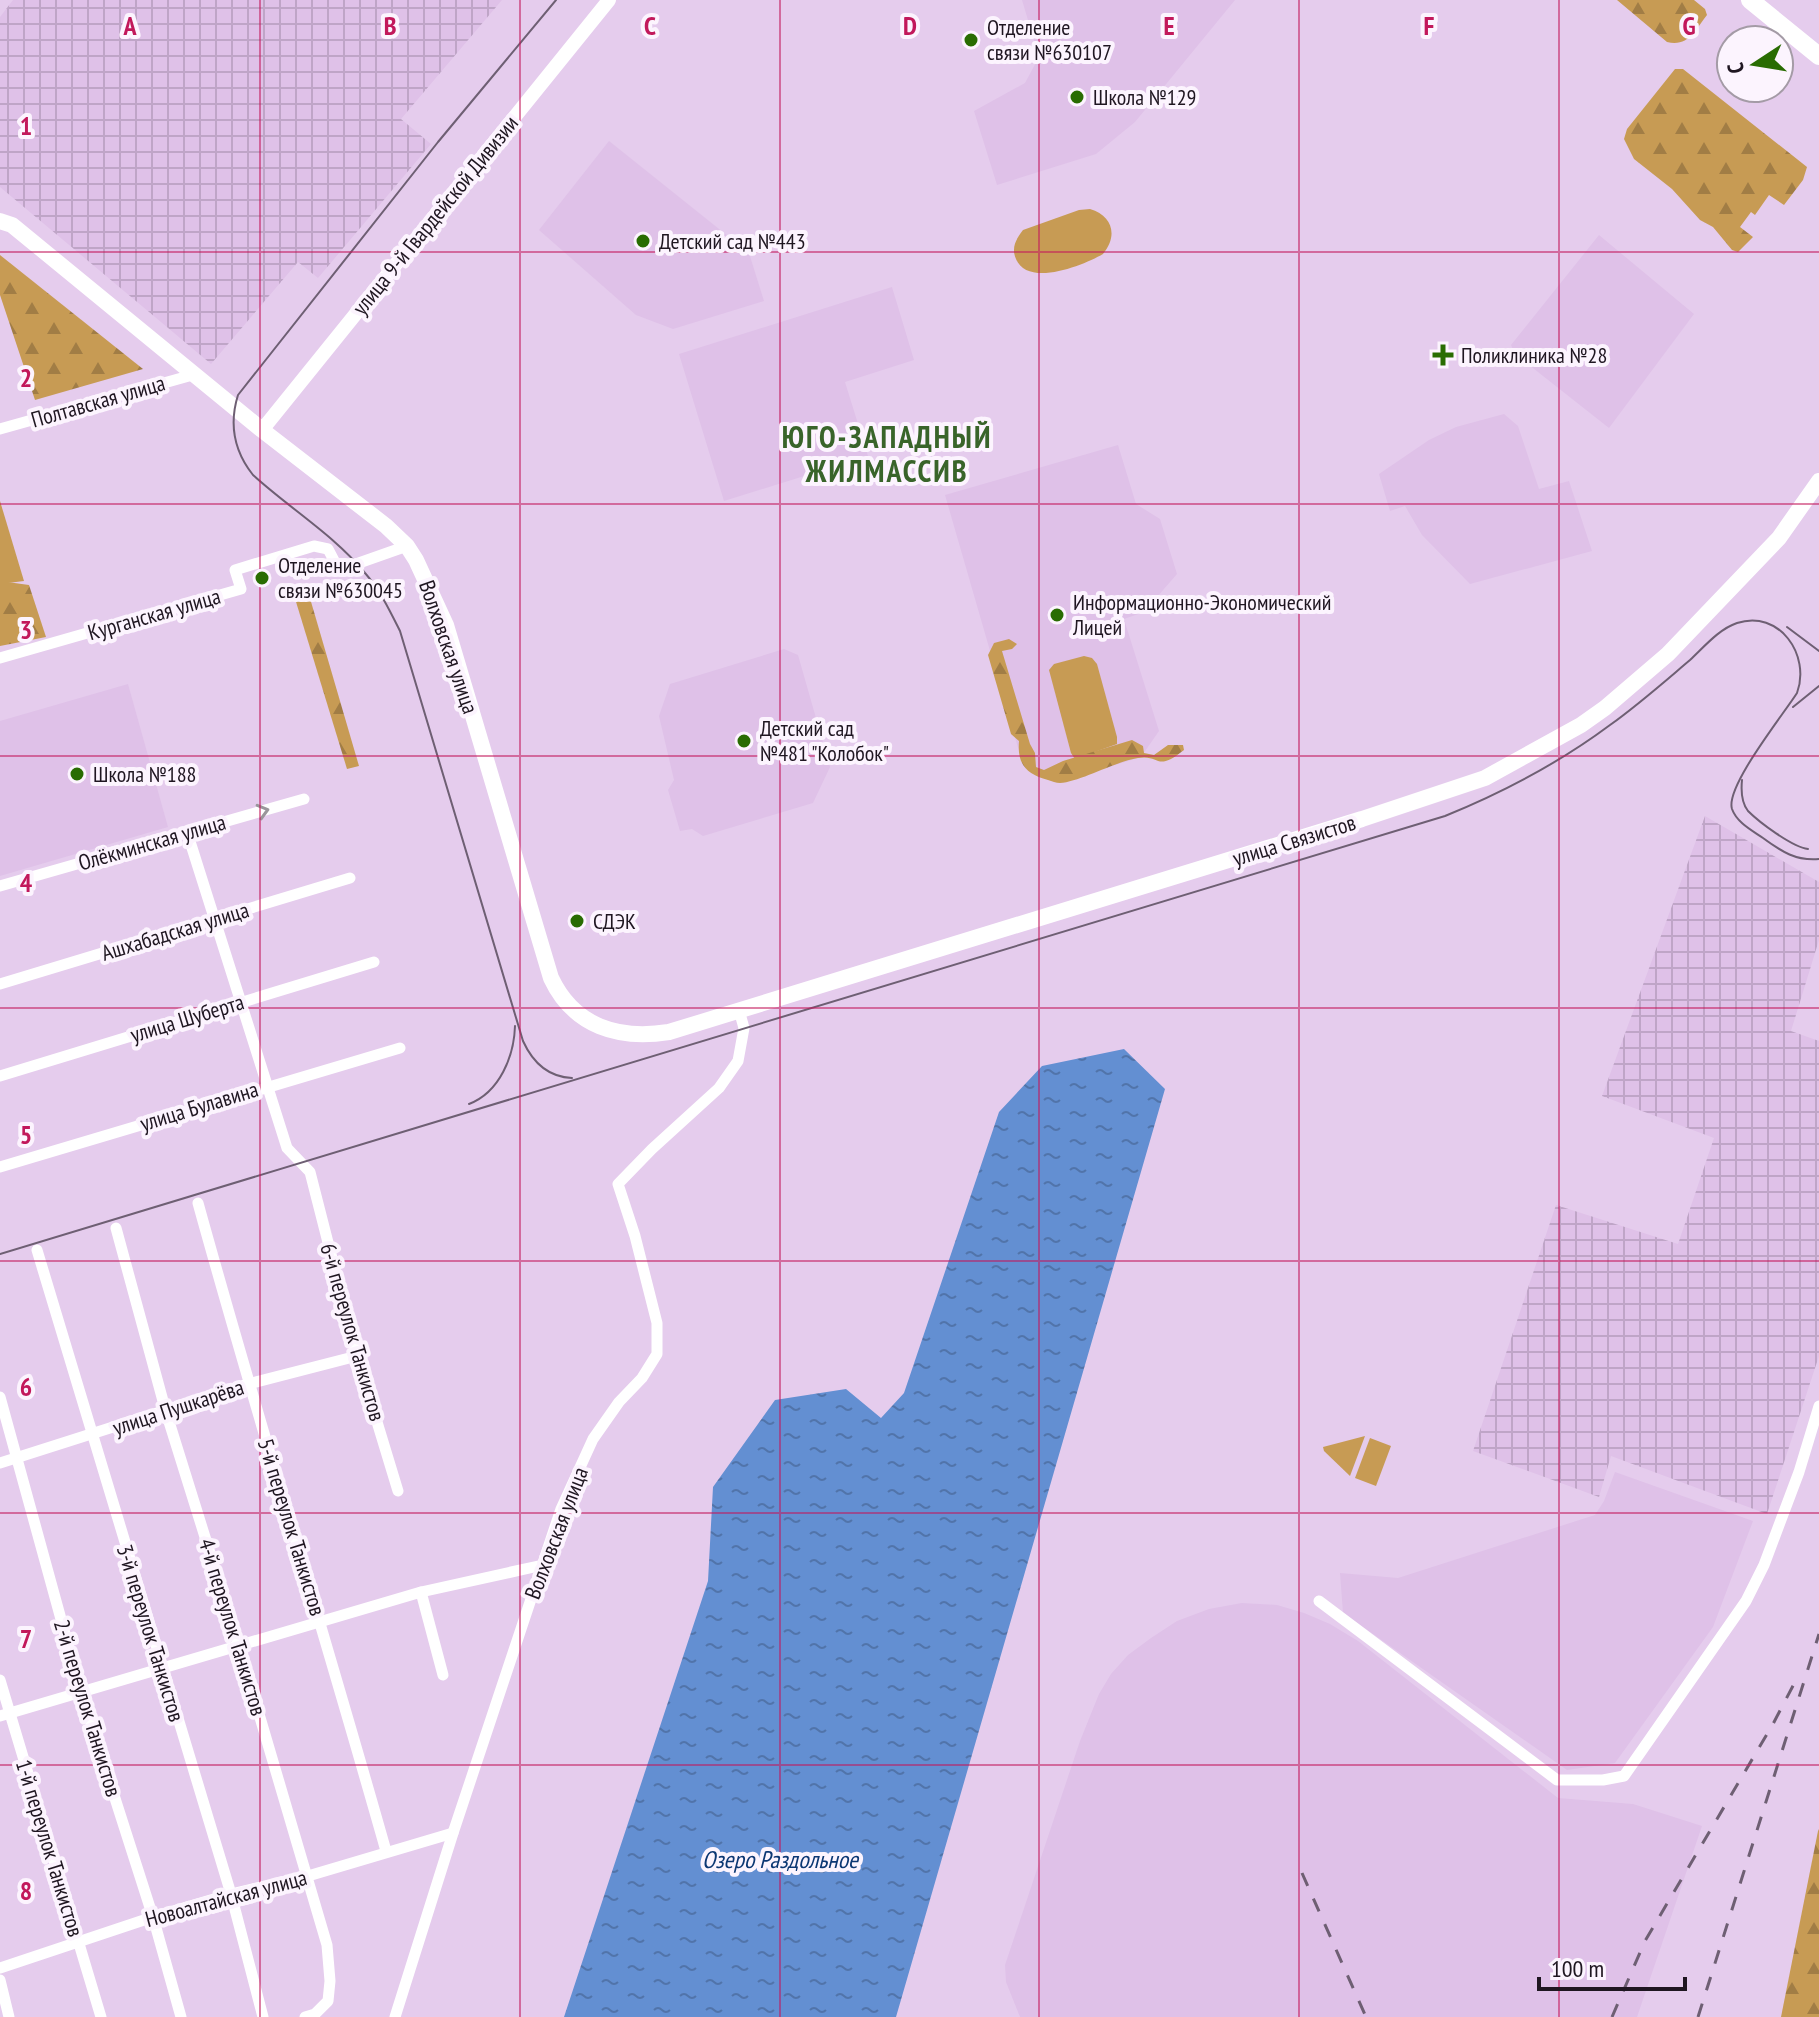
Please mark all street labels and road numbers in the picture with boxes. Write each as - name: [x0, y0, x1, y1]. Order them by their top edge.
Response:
- street label: улица 9-й Гвардейской Дивизии: [346, 110, 524, 320]
- street label: Полтавская улица: [28, 369, 168, 433]
- street label: Волховская улица: [413, 577, 485, 717]
- street label: Курганская улица: [84, 582, 224, 646]
- street label: Олёкминская улица: [75, 808, 229, 876]
- street label: улица Связистов: [1229, 808, 1359, 872]
- street label: Ашхабадская улица: [98, 895, 252, 967]
- street label: улица Шуберта: [127, 987, 247, 1049]
- street label: улица Булавина: [136, 1075, 262, 1137]
- street label: 6-й переулок Танкистов: [314, 1240, 392, 1424]
- street label: улица Пушкарёва: [109, 1373, 247, 1441]
- street label: 5-й переулок Танкистов: [252, 1435, 332, 1619]
- street label: Волховская улица: [518, 1463, 594, 1603]
- street label: 4-й переулок Танкистов: [193, 1535, 273, 1719]
- street label: 3-й переулок Танкистов: [111, 1541, 191, 1725]
- street label: 2-й переулок Танкистов: [48, 1616, 128, 1800]
- street label: 1-й переулок Танкистов: [10, 1756, 90, 1940]
- street label: Новоалтайская улица: [142, 1863, 310, 1933]

